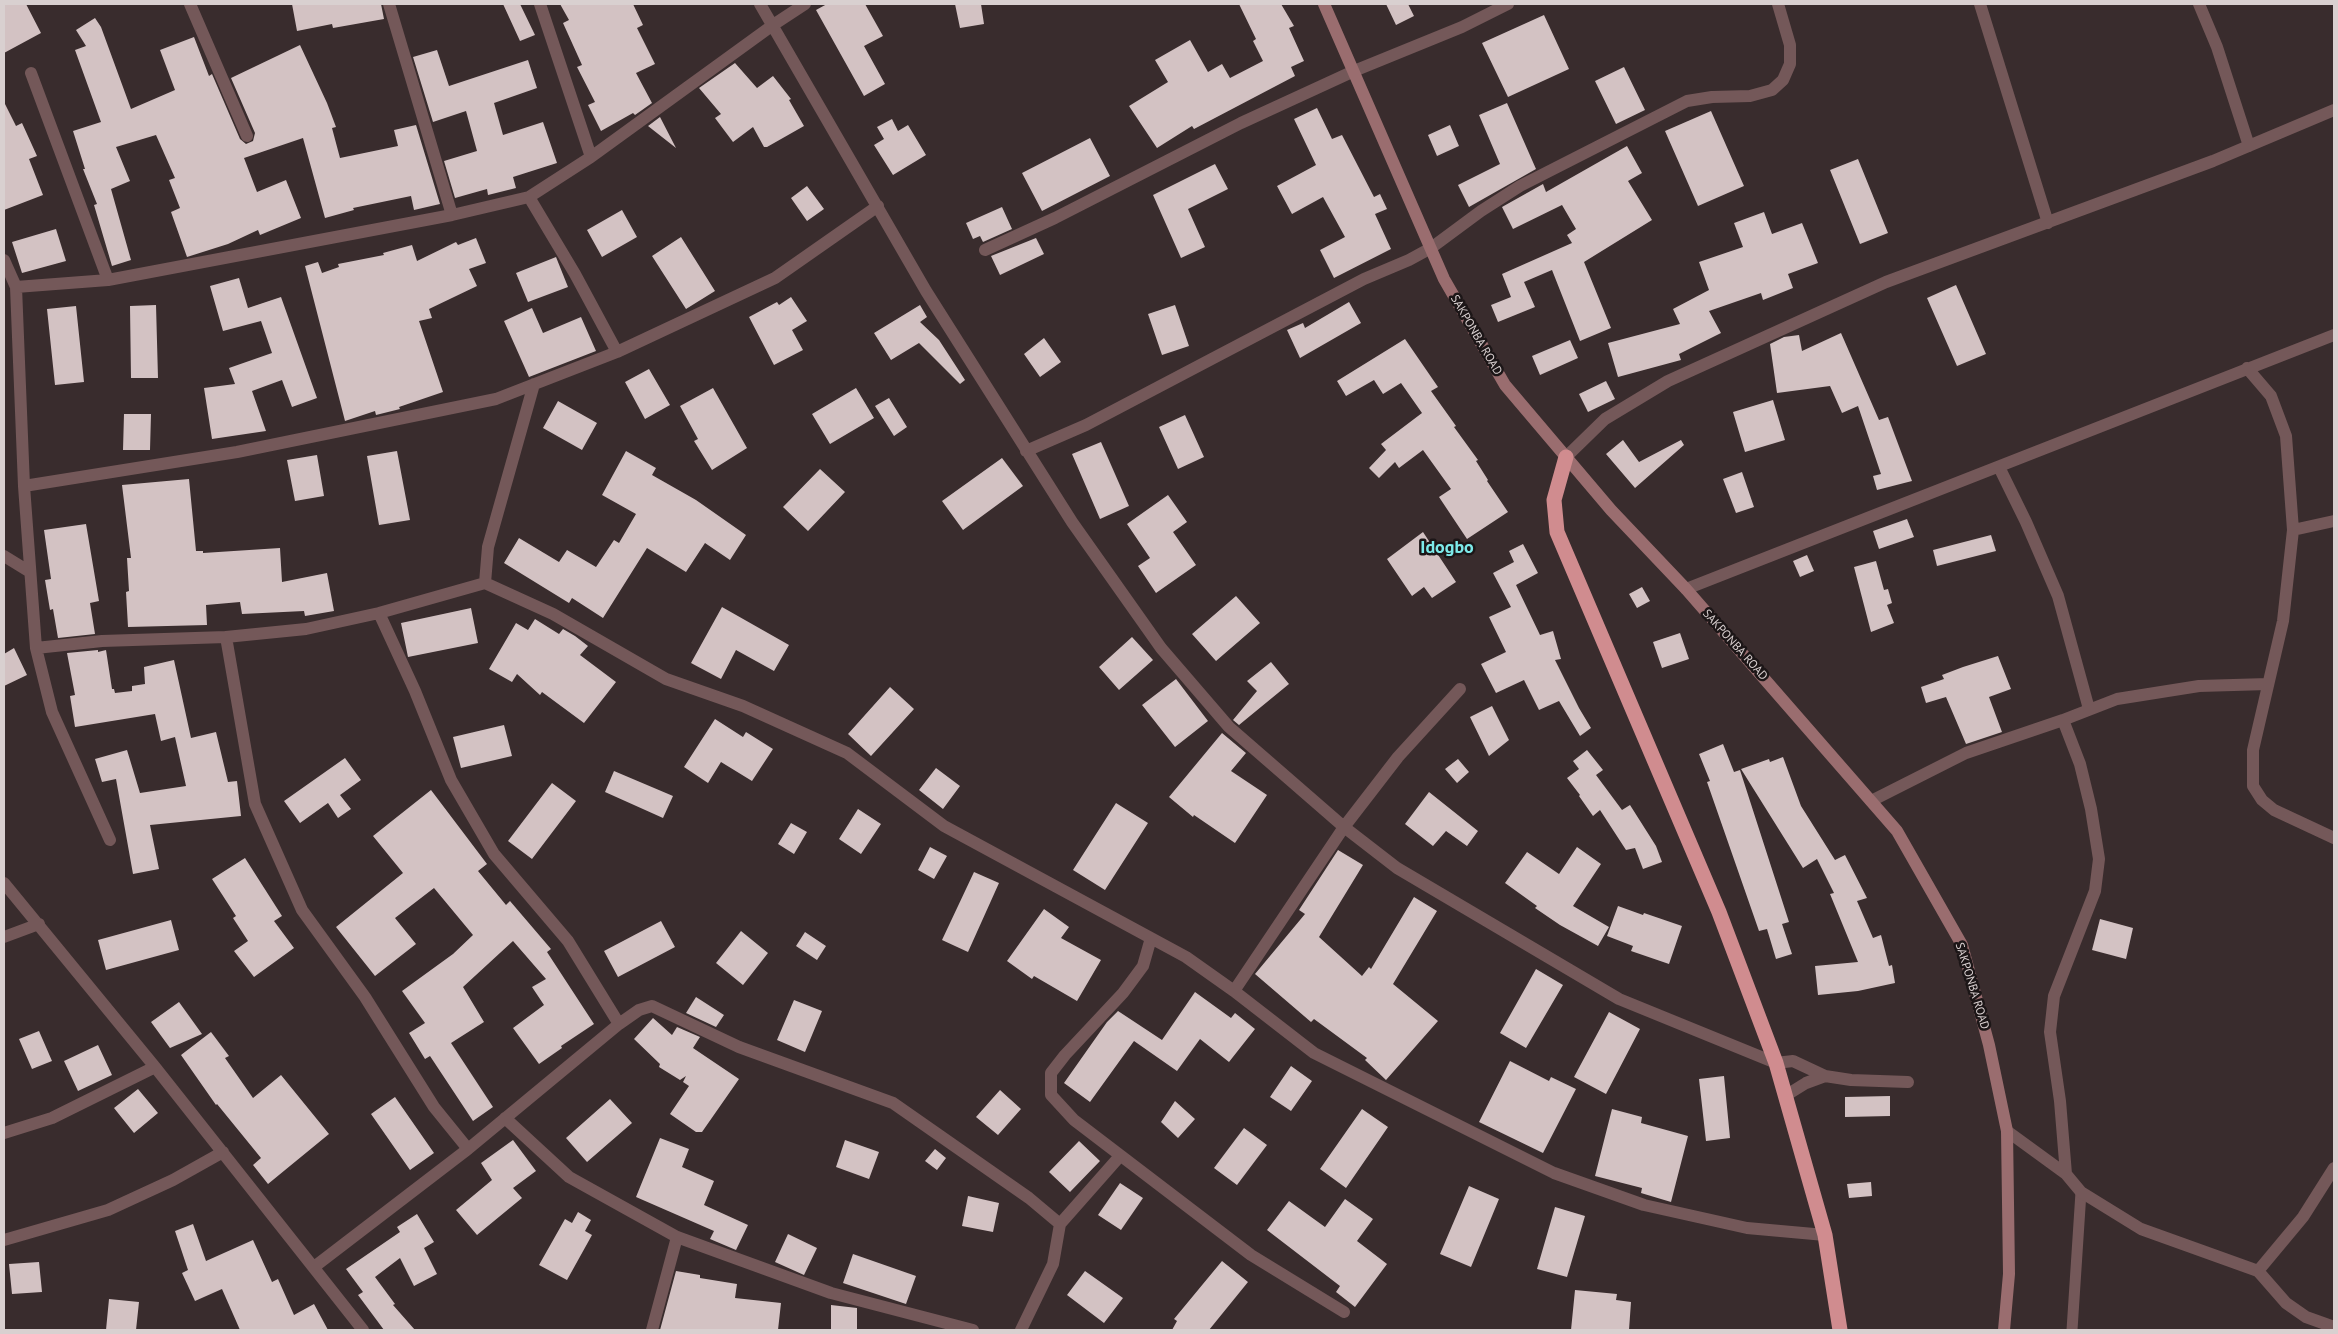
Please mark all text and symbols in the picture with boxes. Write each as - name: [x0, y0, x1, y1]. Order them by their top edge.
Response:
- street label: SAKPONBA ROAD: [1447, 292, 1505, 378]
- district label: Idogbo: [1420, 537, 1474, 559]
- street label: SAKPONBA ROAD: [1699, 607, 1771, 683]
- street label: SAKPONBA ROAD: [1952, 941, 1992, 1031]

